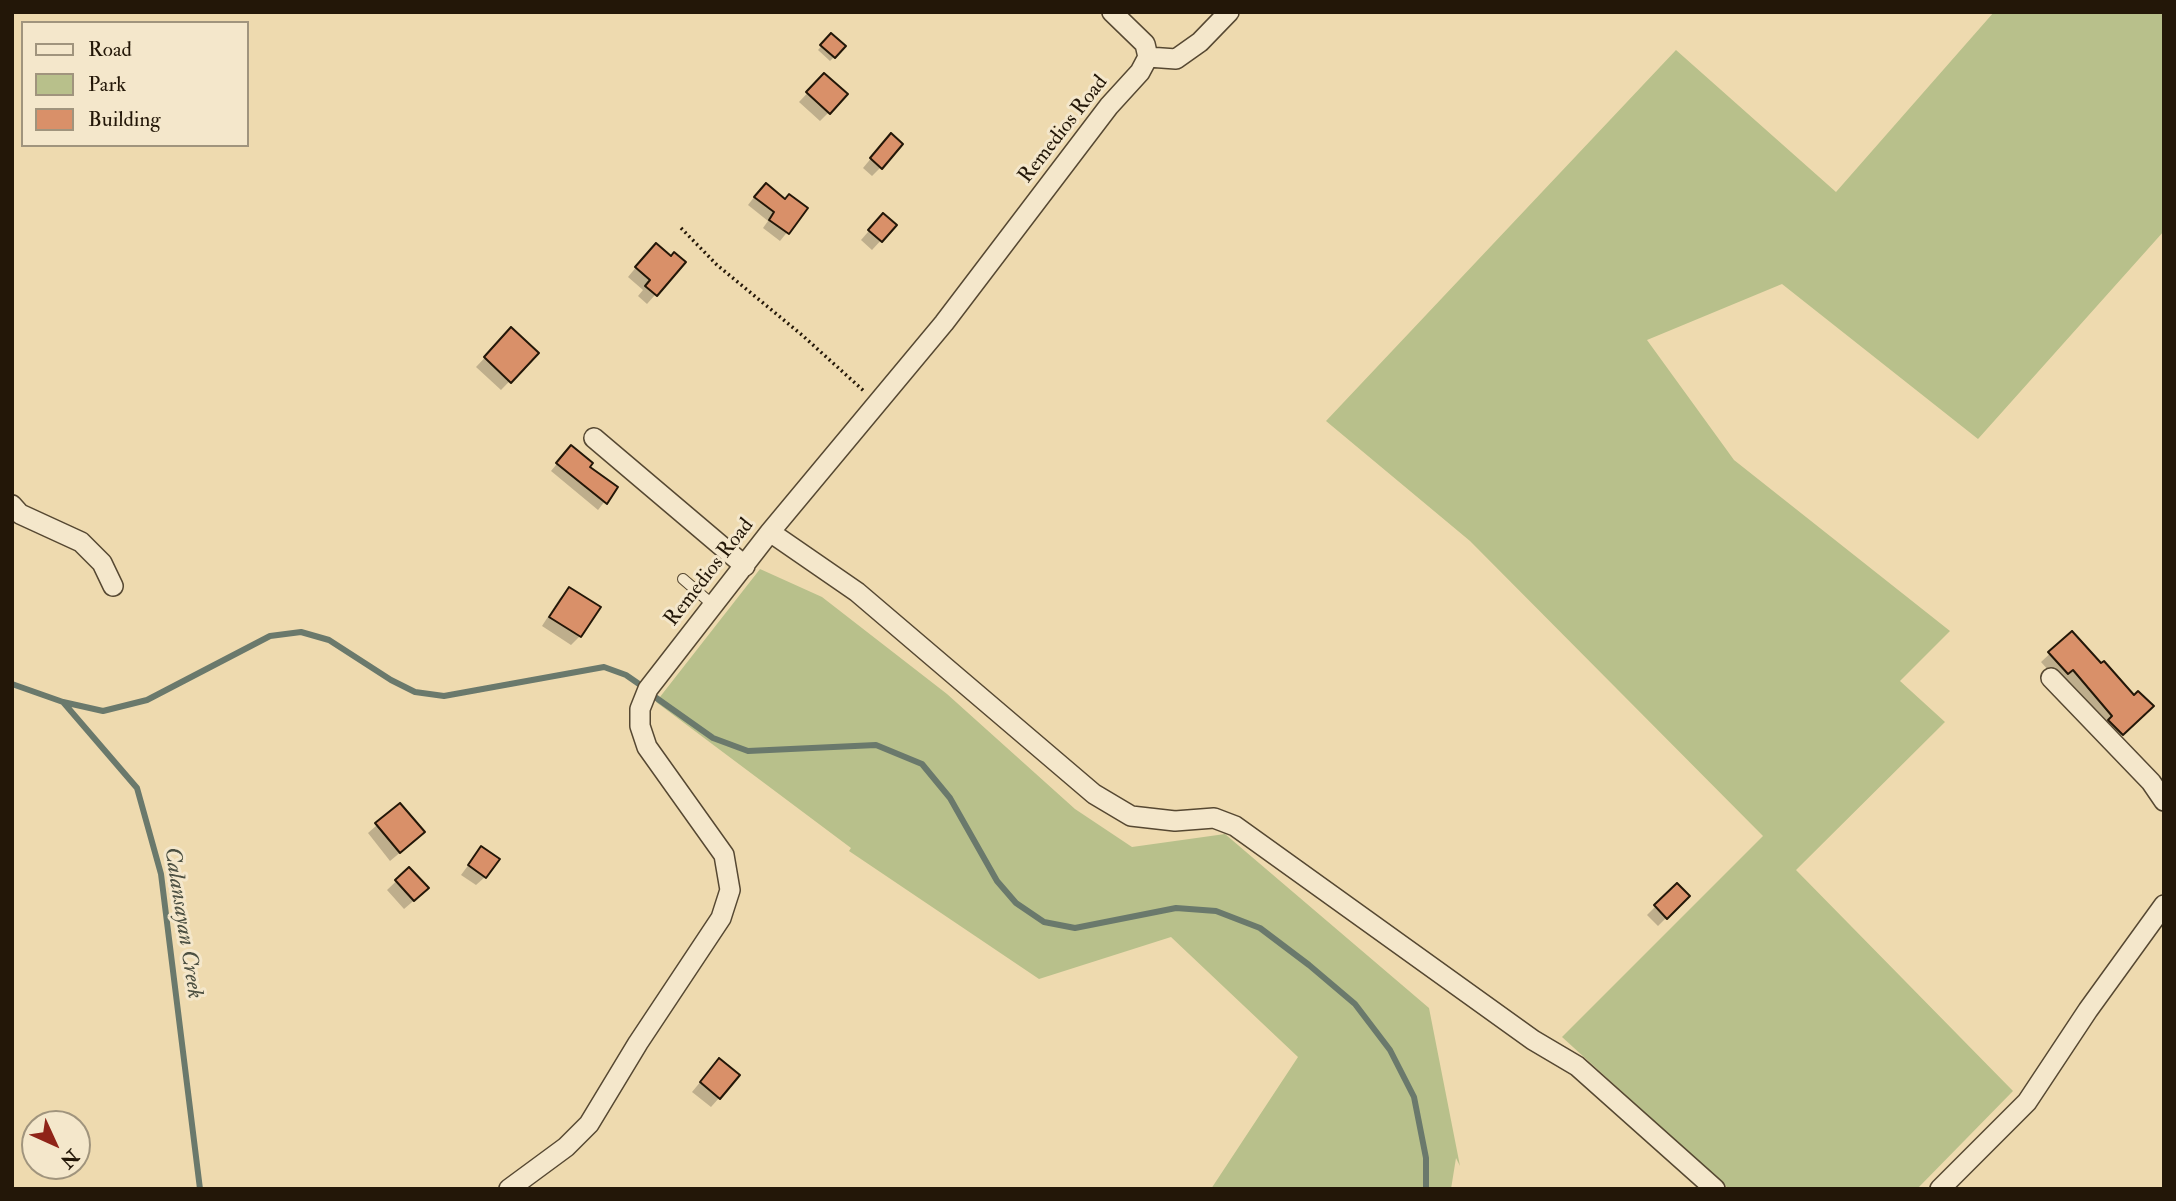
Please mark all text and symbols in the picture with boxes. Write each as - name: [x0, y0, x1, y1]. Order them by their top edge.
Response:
- legend: [21, 21, 248, 147]
- text: Road: [88, 36, 132, 63]
- text: Park: [88, 71, 126, 98]
- street label: Remedios Road: [1014, 71, 1114, 189]
- text: Building: [88, 106, 161, 133]
- street label: Remedios Road: [660, 514, 760, 632]
- water label: Calansayan Creek: [156, 845, 208, 1001]
- north arrow: [21, 1110, 91, 1180]
- text: N: [55, 1144, 84, 1173]

